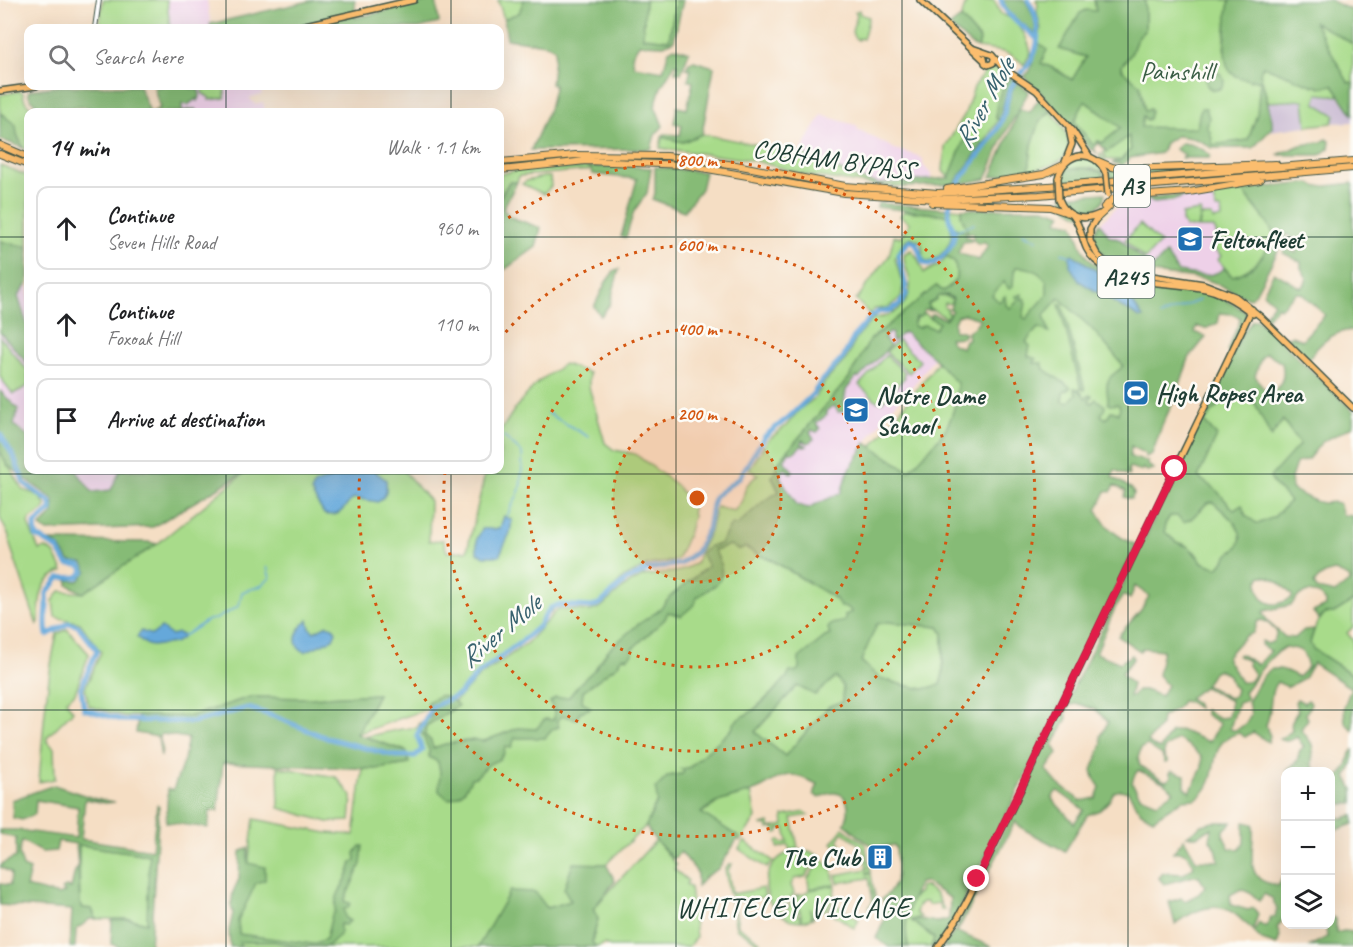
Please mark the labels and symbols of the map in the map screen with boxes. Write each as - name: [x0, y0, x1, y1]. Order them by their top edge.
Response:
- water label: River Mole: [946, 49, 1024, 153]
- park label: Painshill: [1140, 55, 1218, 88]
- street label: COBHAM BYPASS: [751, 132, 921, 188]
- text: 800 m: [678, 149, 718, 171]
- road number: A3: [1114, 165, 1150, 207]
- place label: Feltonfleet: [1210, 223, 1306, 256]
- school or university icon: Feltonfleet: [1175, 224, 1205, 254]
- text: 600 m: [677, 234, 718, 256]
- road number: A245: [1098, 256, 1154, 298]
- text: 400 m: [678, 318, 718, 340]
- place label: High Ropes Area: [1156, 377, 1305, 410]
- sports icon: High Ropes Area: [1121, 378, 1151, 408]
- place label: Notre Dame School: [876, 379, 986, 442]
- school or university icon: Notre Dame School: [841, 395, 871, 425]
- text: 200 m: [678, 403, 718, 425]
- route start: [1161, 455, 1187, 481]
- centre of rings: [687, 488, 707, 508]
- water label: River Mole: [452, 584, 551, 675]
- place label: The Club: [782, 841, 862, 874]
- building icon: The Club: [865, 842, 895, 872]
- route end: [963, 865, 989, 891]
- district label: WHITELEY VILLAGE: [677, 890, 913, 925]

